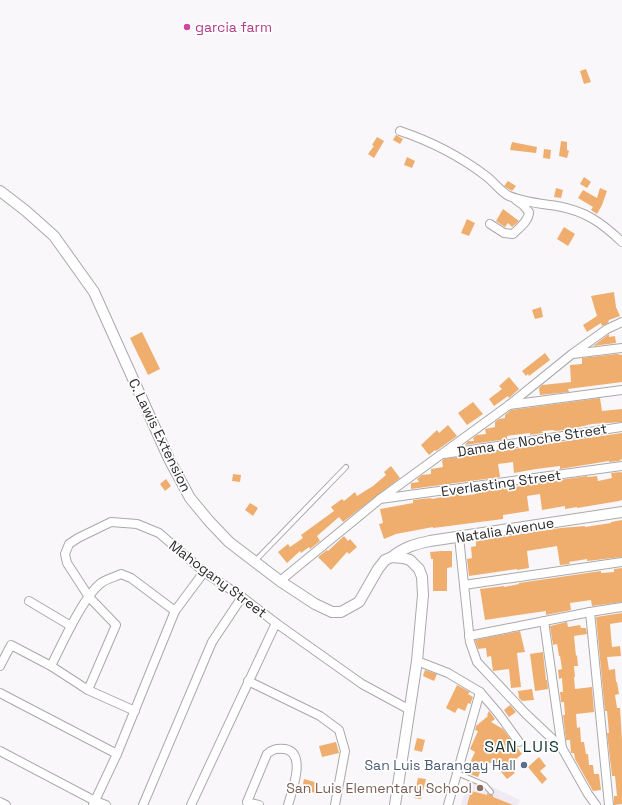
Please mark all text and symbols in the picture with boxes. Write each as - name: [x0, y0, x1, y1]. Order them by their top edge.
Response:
- place label: garcia farm: [195, 18, 272, 36]
- marker: garcia farm: [182, 22, 192, 32]
- street label: C. Lawis Extension: [125, 375, 195, 495]
- street label: Dama de Noche Street: [456, 419, 608, 461]
- street label: Everlasting Street: [440, 466, 562, 500]
- street label: Natalia Avenue: [455, 513, 555, 547]
- street label: Mahogany Street: [166, 536, 270, 622]
- district label: SAN LUIS: [484, 736, 560, 757]
- place label: San Luis Barangay Hall: [365, 756, 516, 774]
- marker: San Luis Barangay Hall: [519, 760, 529, 770]
- place label: San Luis Elementary School: [286, 779, 472, 797]
- marker: San Luis Elementary School: [475, 783, 485, 793]

